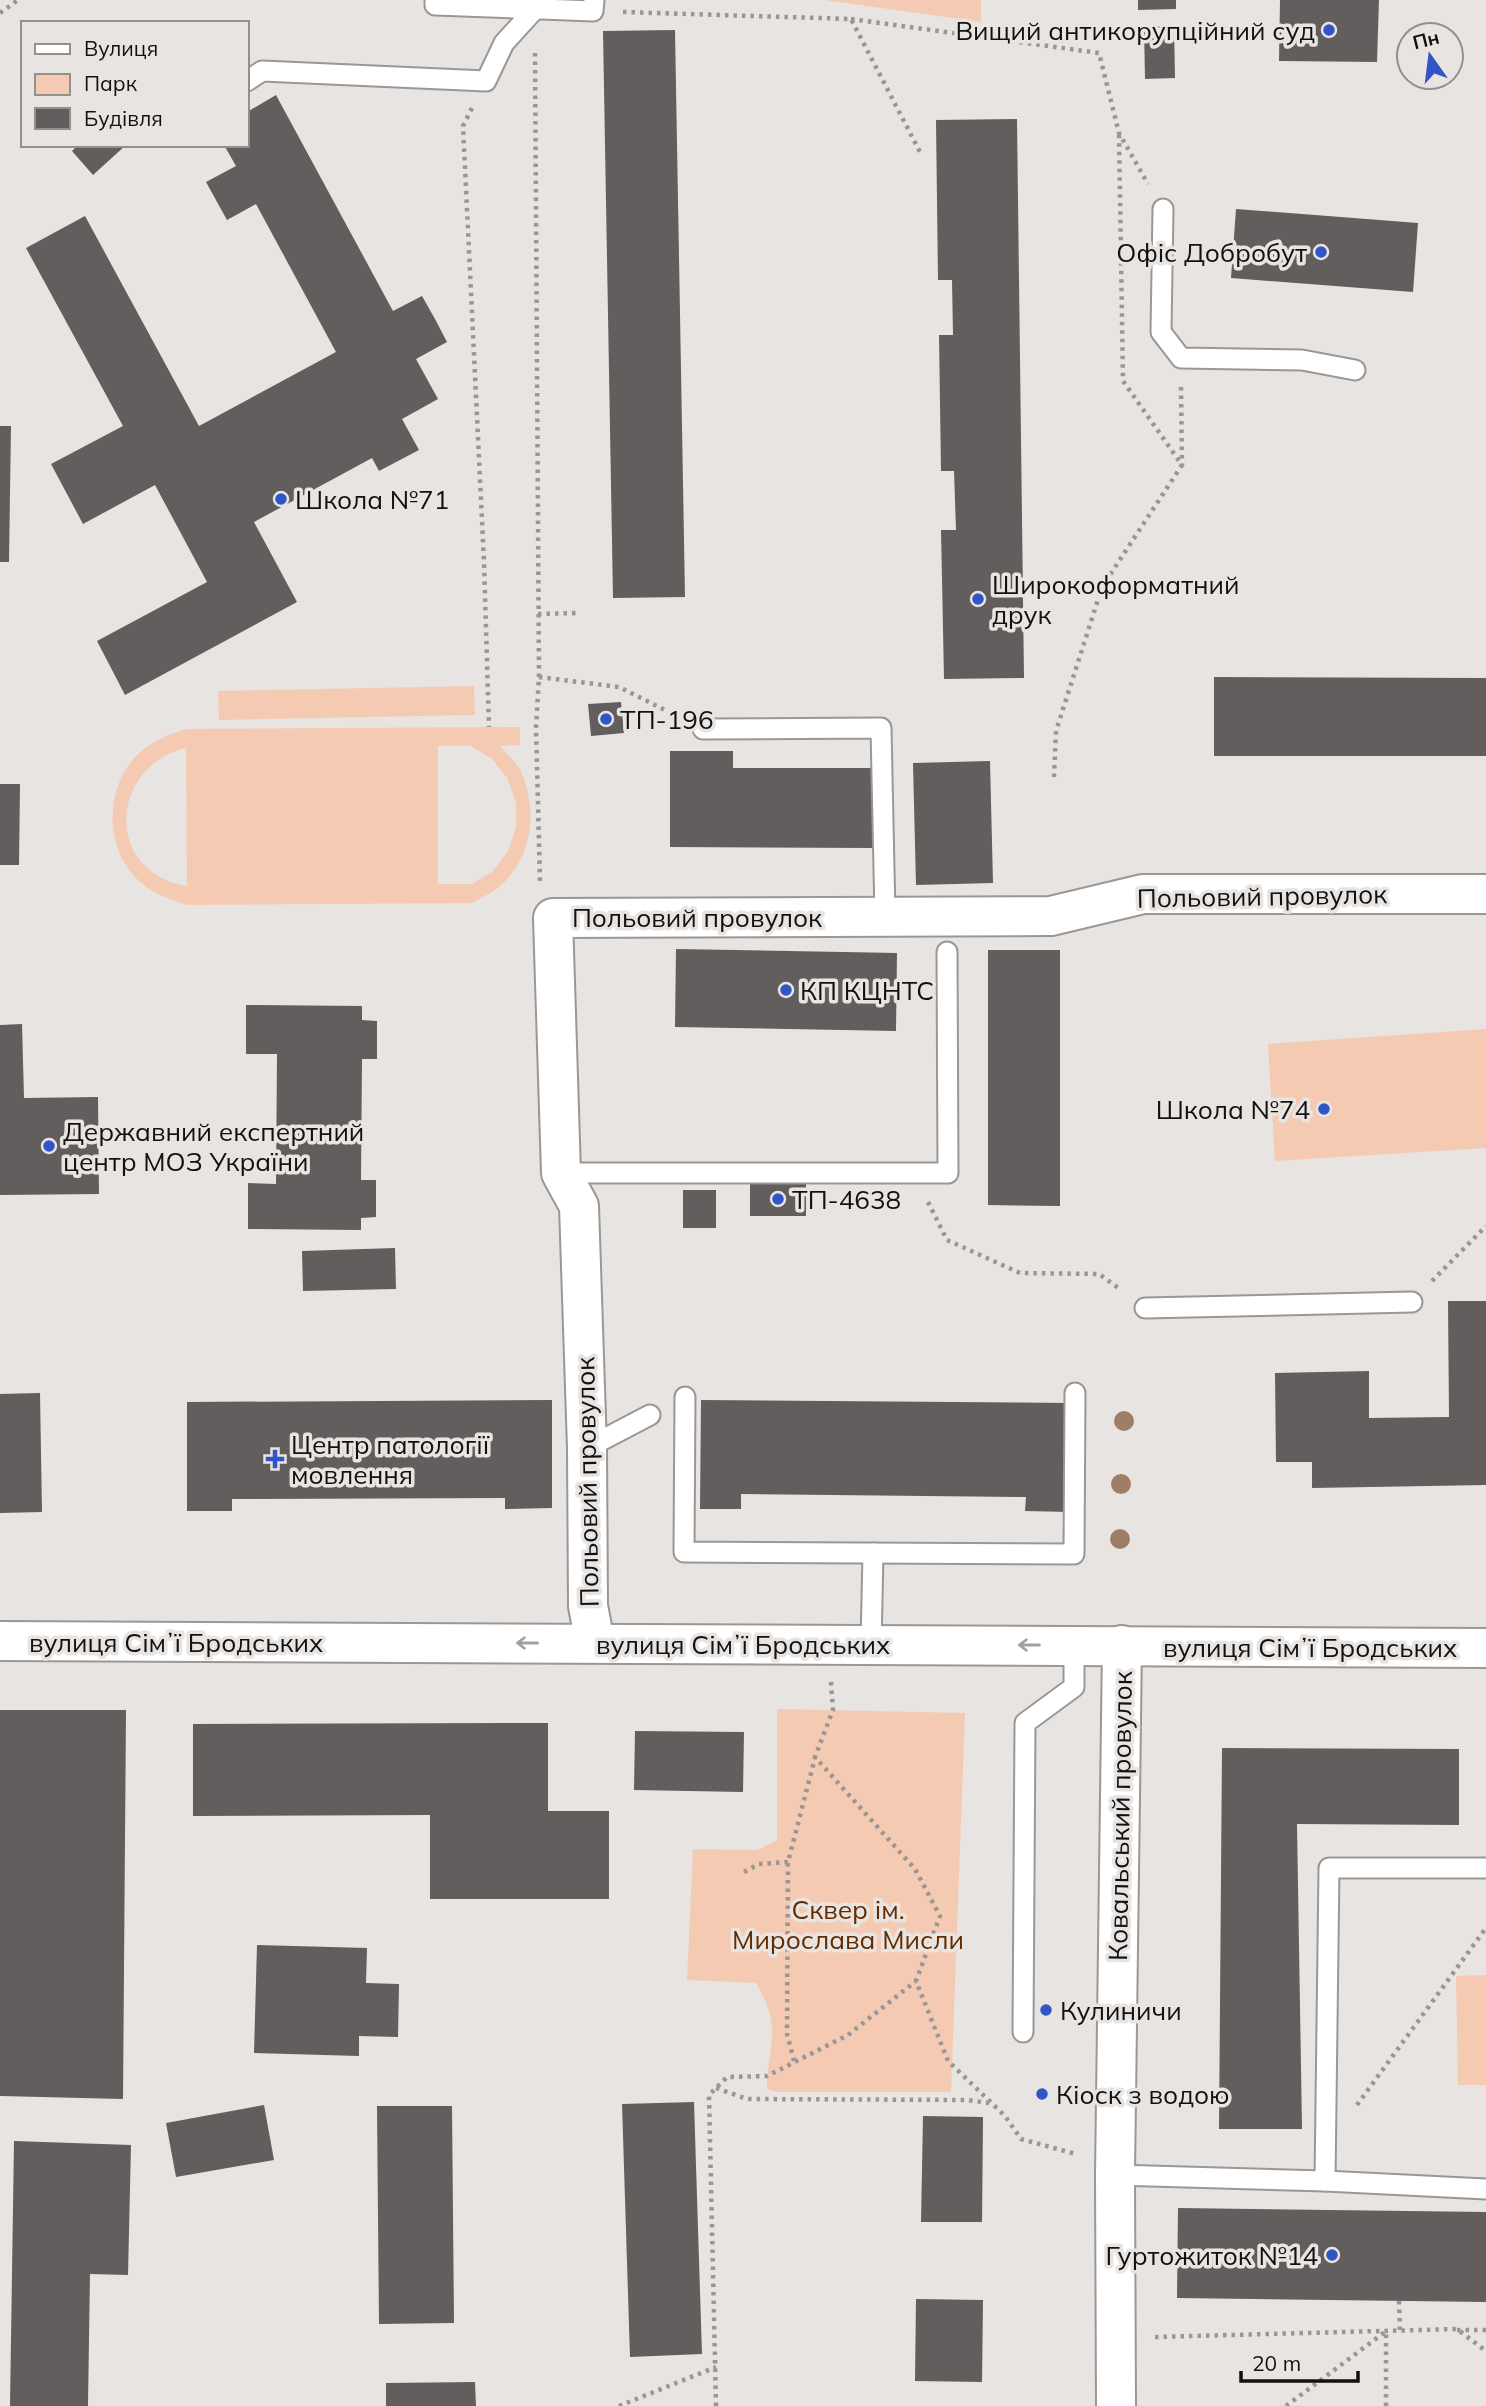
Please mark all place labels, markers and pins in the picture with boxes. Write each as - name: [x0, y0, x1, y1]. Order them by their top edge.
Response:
- place label: Вищий антикорупційний суд: [955, 14, 1315, 47]
- marker: Вищий антикорупційний суд: [1321, 22, 1337, 38]
- place label: Офіс Добробут: [1116, 236, 1307, 269]
- marker: Офіс Добробут: [1313, 244, 1329, 260]
- place label: Школа №71: [295, 483, 449, 516]
- marker: Школа №71: [273, 491, 289, 507]
- place label: Широкоформатний друк: [992, 568, 1240, 631]
- marker: Широкоформатний друк: [970, 591, 986, 607]
- place label: ТП-196: [620, 703, 714, 736]
- marker: ТП-196: [598, 711, 614, 727]
- place label: КП КЦНТС: [800, 974, 934, 1007]
- marker: КП КЦНТС: [778, 982, 794, 998]
- place label: Школа №74: [1156, 1093, 1310, 1126]
- marker: Школа №74: [1316, 1101, 1332, 1117]
- place label: Державний експертний центр МОЗ України: [63, 1115, 364, 1178]
- marker: Державний експертний центр МОЗ України: [41, 1138, 57, 1154]
- place label: ТП-4638: [792, 1183, 901, 1216]
- marker: ТП-4638: [770, 1191, 786, 1207]
- place label: Центр патології мовлення: [291, 1428, 490, 1491]
- marker: Центр патології мовлення: [265, 1449, 285, 1469]
- place label: Кулиничи: [1060, 1994, 1182, 2027]
- marker: Кулиничи: [1038, 2002, 1054, 2018]
- place label: Кіоск з водою: [1056, 2078, 1230, 2111]
- marker: Кіоск з водою: [1034, 2086, 1050, 2102]
- place label: Гуртожиток №14: [1105, 2239, 1318, 2272]
- marker: Гуртожиток №14: [1324, 2247, 1340, 2263]

